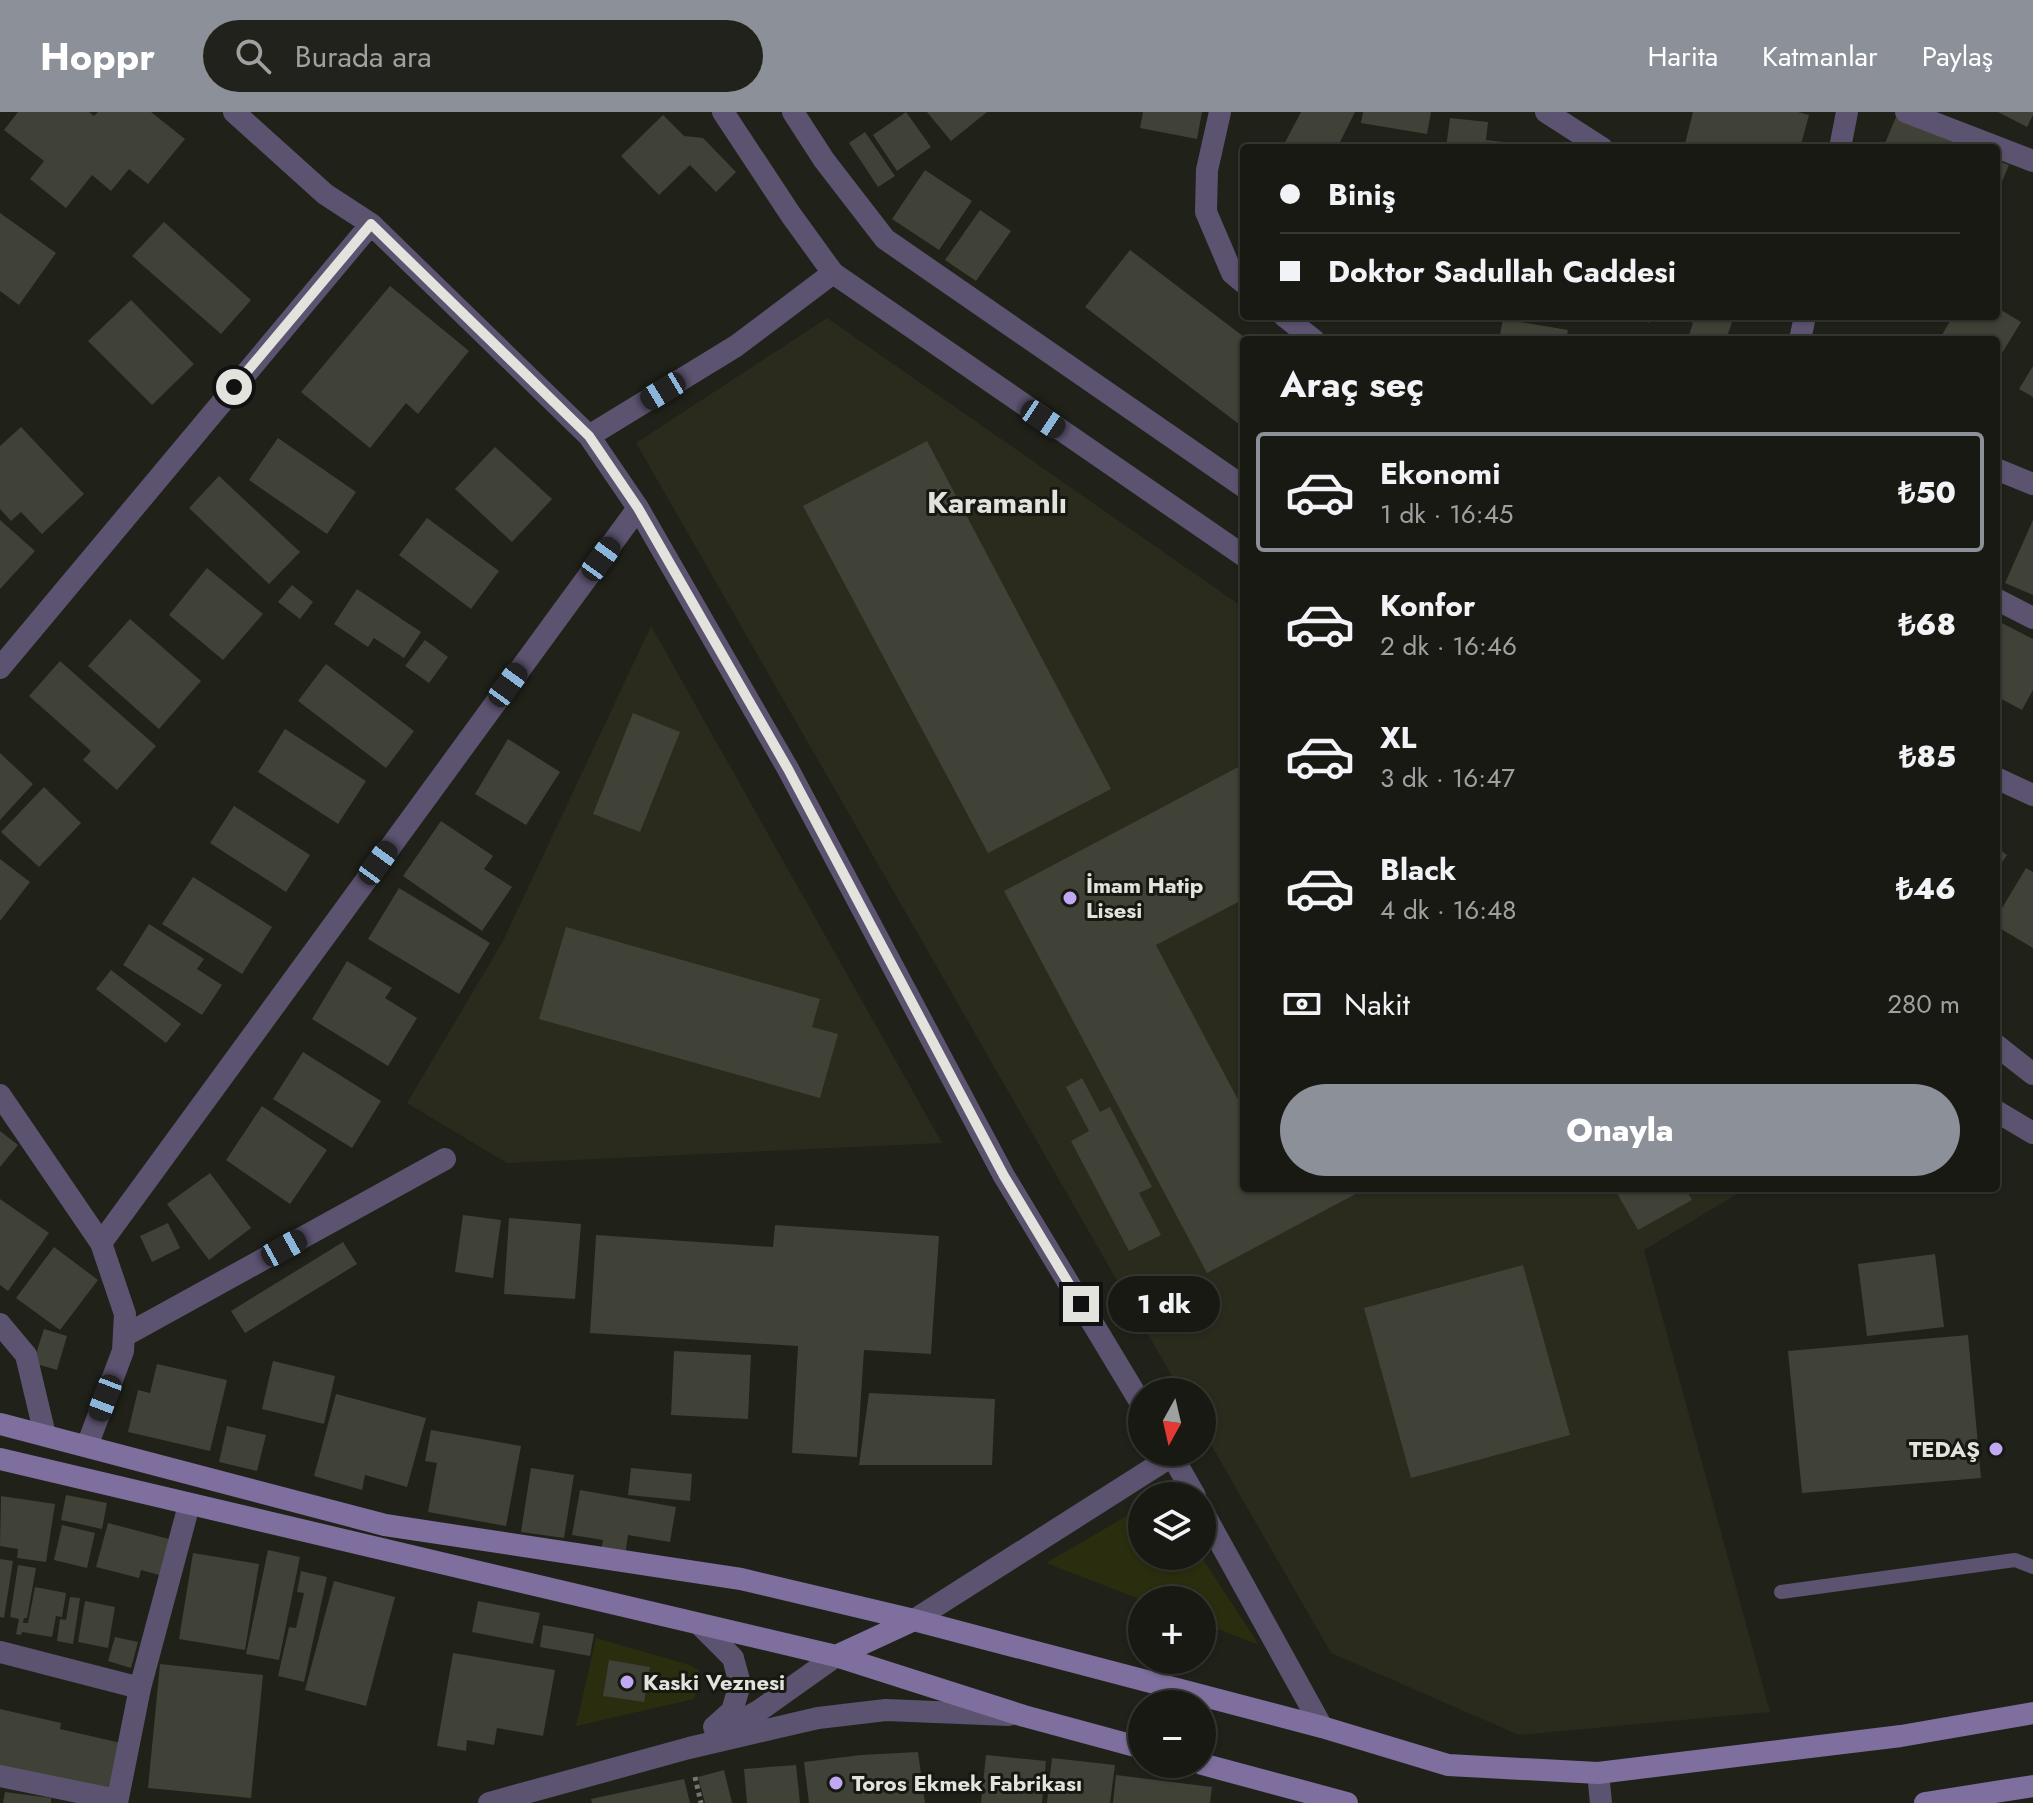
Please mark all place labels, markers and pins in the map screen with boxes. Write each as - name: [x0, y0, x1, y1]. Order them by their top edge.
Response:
- place label: İmam Hatip Lisesi: [1086, 869, 1203, 926]
- marker: İmam Hatip Lisesi: [1061, 889, 1079, 907]
- place label: TEDAŞ: [1909, 1433, 1980, 1465]
- marker: TEDAŞ: [1987, 1440, 2005, 1458]
- place label: Kaski Veznesi: [643, 1666, 785, 1698]
- marker: Kaski Veznesi: [618, 1673, 636, 1691]
- place label: Toros Ekmek Fabrikası: [852, 1767, 1082, 1799]
- marker: Toros Ekmek Fabrikası: [827, 1774, 845, 1792]

